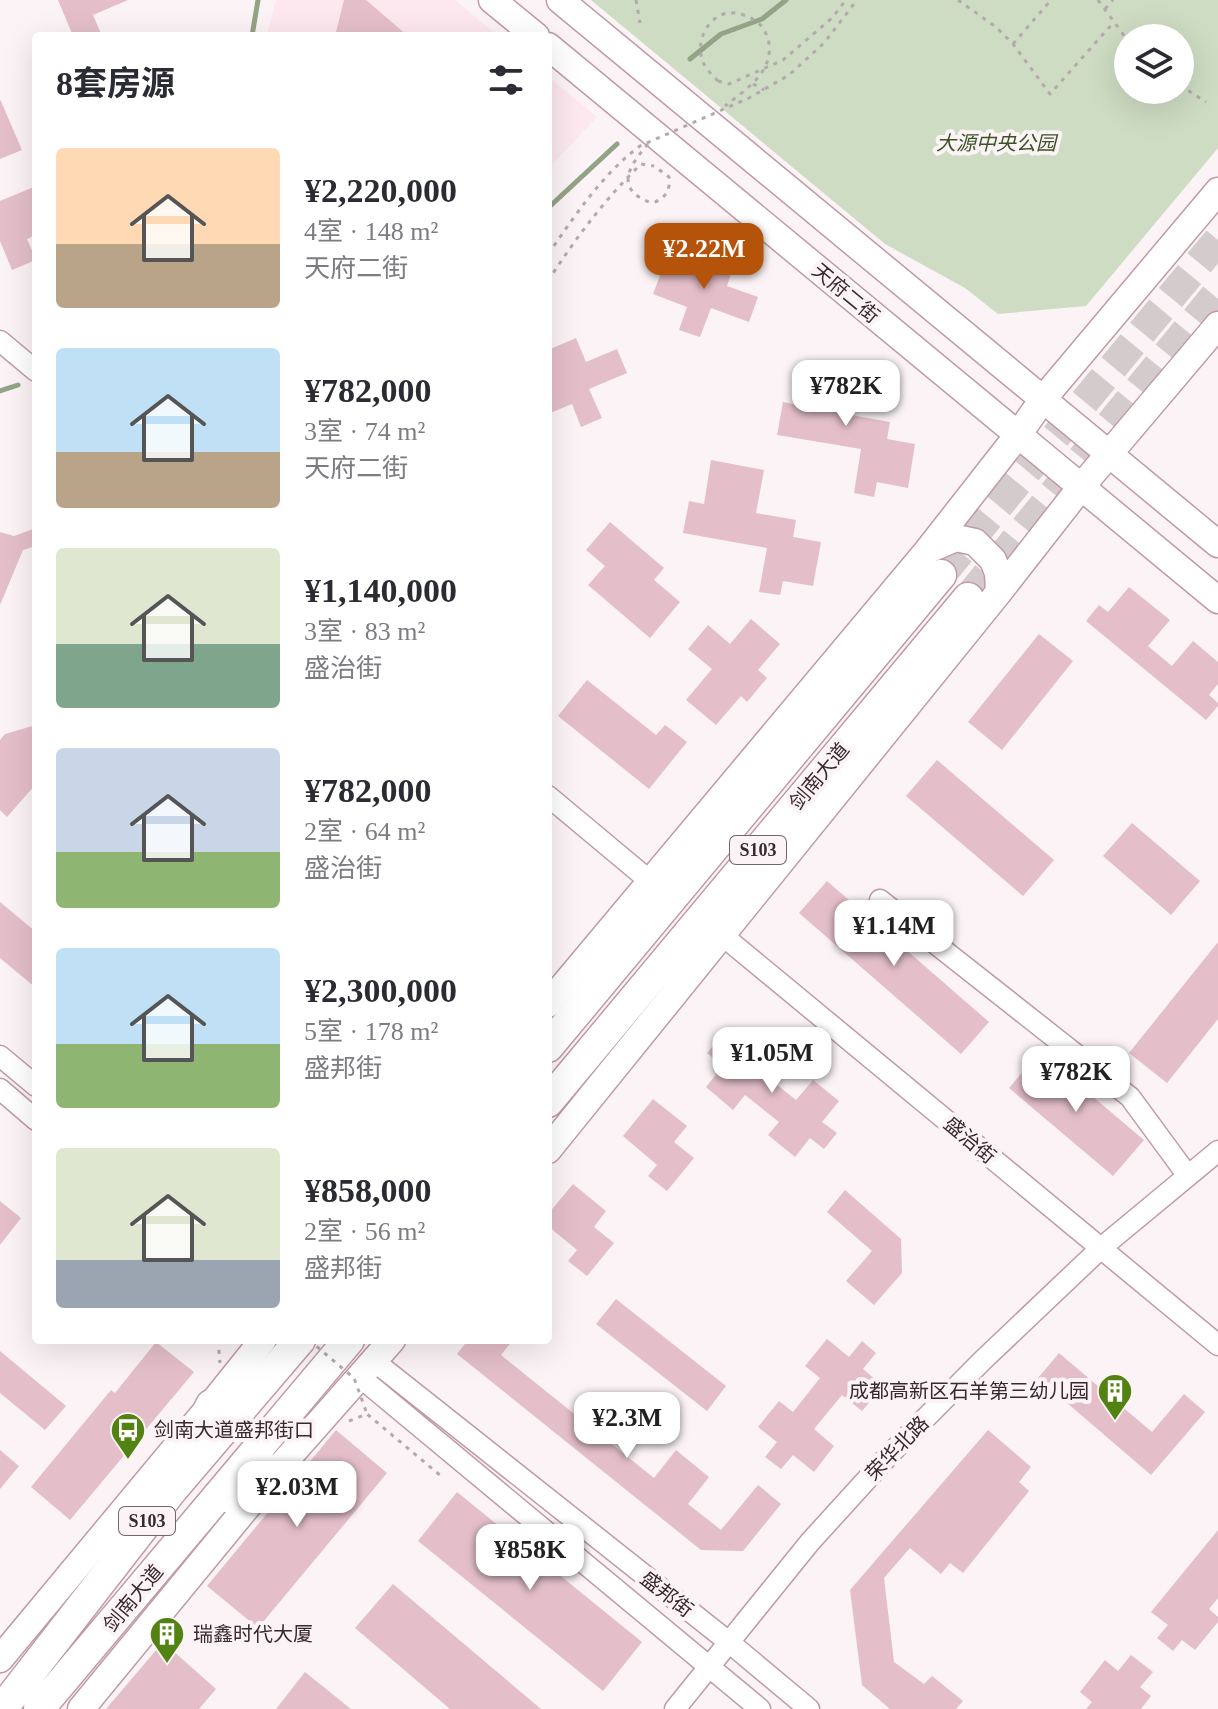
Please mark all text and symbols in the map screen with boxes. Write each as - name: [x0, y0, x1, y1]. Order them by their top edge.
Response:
- map controls: [1114, 24, 1194, 104]
- button: layers: [1114, 24, 1194, 104]
- icon: filters: [484, 58, 528, 102]
- text: 8套房源: [56, 65, 175, 102]
- park label: 大源中央公园: [936, 132, 1059, 154]
- text: ¥2,220,000: [304, 172, 457, 209]
- icon: home: [120, 180, 216, 276]
- text: 4室 · 148 m²: [304, 217, 438, 246]
- pin: ¥2.22M: [639, 223, 769, 291]
- text: ¥2.22M: [662, 234, 746, 263]
- text: 天府二街: [304, 254, 408, 283]
- street label: 天府二街: [808, 259, 884, 327]
- pin: ¥782K: [790, 360, 902, 428]
- text: ¥782K: [810, 371, 882, 400]
- text: ¥782,000: [304, 372, 432, 409]
- icon: home: [120, 380, 216, 476]
- text: 3室 · 74 m²: [304, 417, 425, 446]
- text: 天府二街: [304, 454, 408, 483]
- text: ¥1,140,000: [304, 572, 457, 609]
- icon: home: [120, 580, 216, 676]
- text: 3室 · 83 m²: [304, 617, 425, 646]
- text: 盛治街: [304, 654, 382, 683]
- street label: 剑南大道: [785, 738, 853, 814]
- text: ¥782,000: [304, 772, 432, 809]
- icon: home: [120, 780, 216, 876]
- text: 2室 · 64 m²: [304, 817, 425, 846]
- road number: S103: [730, 836, 786, 864]
- text: 盛治街: [304, 854, 382, 883]
- pin: ¥1.14M: [829, 900, 959, 968]
- text: ¥1.14M: [852, 911, 936, 940]
- text: ¥2,300,000: [304, 972, 457, 1009]
- icon: home: [120, 980, 216, 1076]
- text: 5室 · 178 m²: [304, 1017, 438, 1046]
- pin: ¥1.05M: [707, 1027, 837, 1095]
- text: ¥1.05M: [730, 1038, 814, 1067]
- pin: ¥782K: [1020, 1046, 1132, 1114]
- text: 盛邦街: [304, 1054, 382, 1083]
- text: ¥782K: [1040, 1057, 1112, 1086]
- street label: 盛治街: [940, 1112, 1000, 1168]
- text: ¥858,000: [304, 1172, 432, 1209]
- icon: home: [120, 1180, 216, 1276]
- text: 2室 · 56 m²: [304, 1217, 425, 1246]
- text: 盛邦街: [304, 1254, 382, 1283]
- building icon: 成都高新区石羊第三幼儿园: [1096, 1372, 1134, 1422]
- place label: 成都高新区石羊第三幼儿园: [849, 1380, 1089, 1402]
- pin: ¥2.3M: [571, 1392, 683, 1460]
- text: ¥2.3M: [592, 1403, 662, 1432]
- bus stop icon: 剑南大道盛邦街口: [109, 1411, 147, 1461]
- street label: 荣华北路: [861, 1412, 933, 1484]
- place label: 剑南大道盛邦街口: [154, 1419, 314, 1441]
- pin: ¥2.03M: [232, 1461, 362, 1529]
- text: ¥2.03M: [255, 1472, 339, 1501]
- road number: S103: [119, 1507, 175, 1535]
- pin: ¥858K: [474, 1524, 586, 1592]
- text: ¥858K: [494, 1535, 566, 1564]
- street label: 剑南大道: [99, 1560, 167, 1636]
- street label: 盛邦街: [637, 1567, 697, 1621]
- building icon: 瑞鑫时代大厦: [148, 1615, 186, 1665]
- place label: 瑞鑫时代大厦: [193, 1623, 313, 1645]

